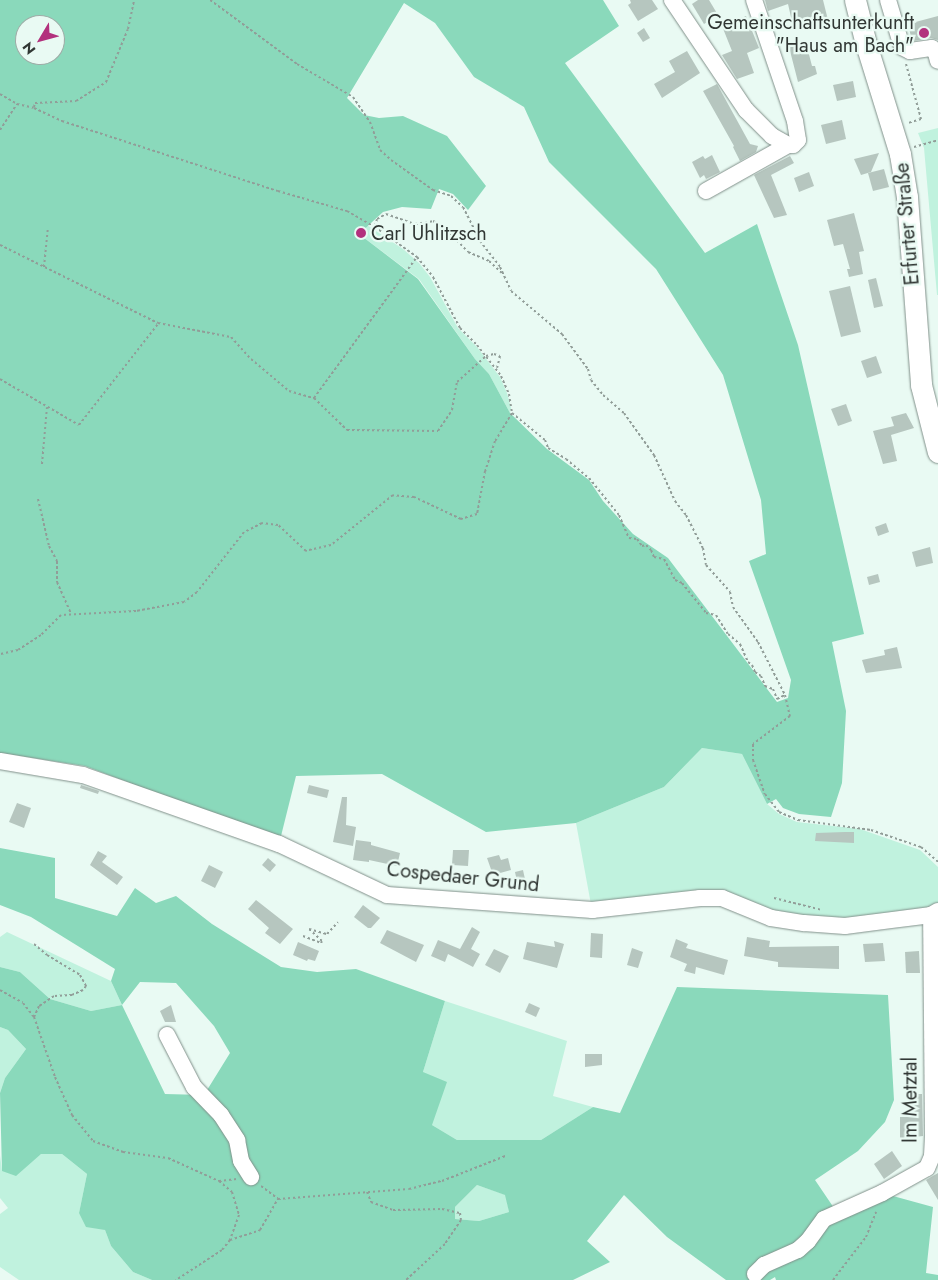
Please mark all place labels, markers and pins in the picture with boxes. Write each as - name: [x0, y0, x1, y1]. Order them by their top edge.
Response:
- place label: Gemeinschaftsunterkunft "Haus am Bach": [707, 10, 914, 57]
- marker: Gemeinschaftsunterkunft "Haus am Bach": [918, 27, 930, 39]
- place label: Carl Uhlitzsch: [371, 221, 487, 245]
- marker: Carl Uhlitzsch: [355, 227, 367, 239]

